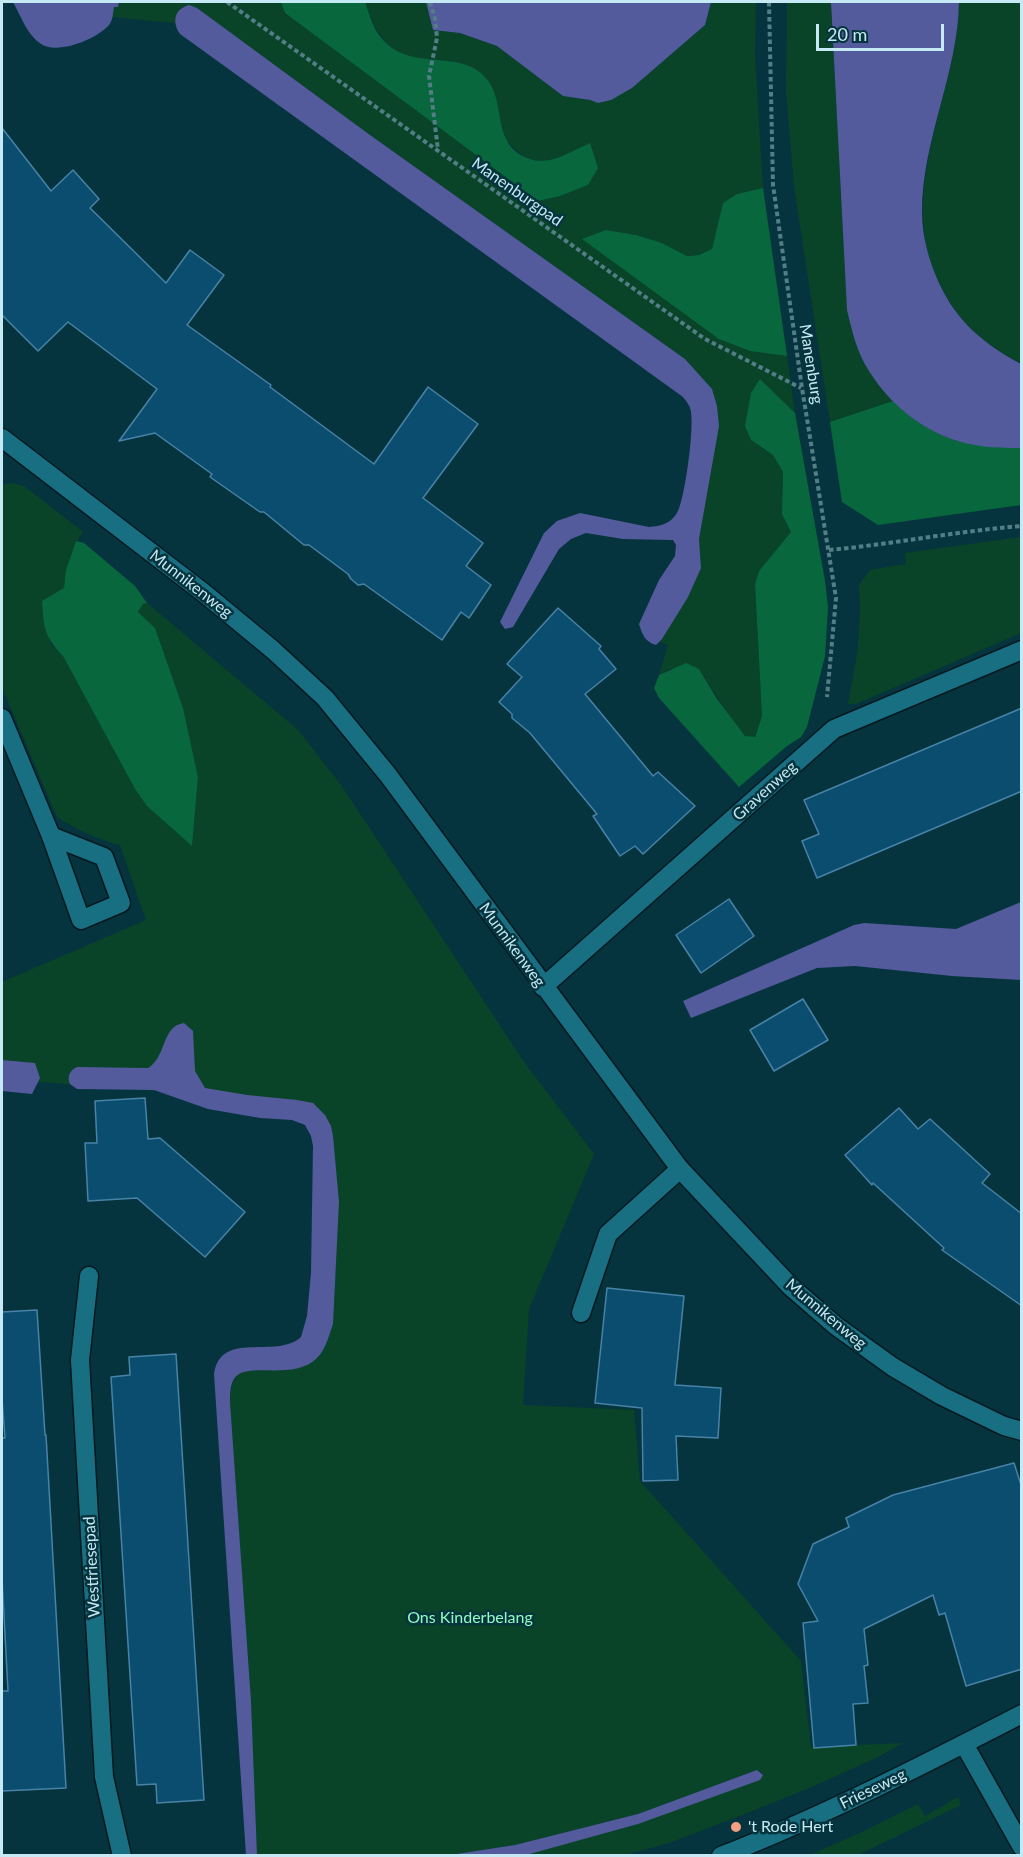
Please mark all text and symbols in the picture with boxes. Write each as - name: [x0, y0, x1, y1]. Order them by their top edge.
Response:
- scale bar: [819, 12, 946, 50]
- text: 20 m: [827, 23, 867, 45]
- street label: Manenburgpad: [468, 154, 566, 230]
- street label: Manenburg: [795, 323, 827, 405]
- street label: Munnikenweg: [146, 546, 236, 622]
- street label: Gravenweg: [729, 757, 801, 825]
- street label: Munnikenweg: [475, 899, 549, 991]
- street label: Munnikenweg: [782, 1275, 870, 1353]
- street label: Westfriesepad: [80, 1516, 104, 1618]
- park label: Ons Kinderbelang: [407, 1608, 533, 1628]
- street label: Frieseweg: [837, 1765, 909, 1813]
- place label: 't Rode Hert: [748, 1817, 833, 1837]
- marker: 't Rode Hert: [729, 1820, 743, 1834]

